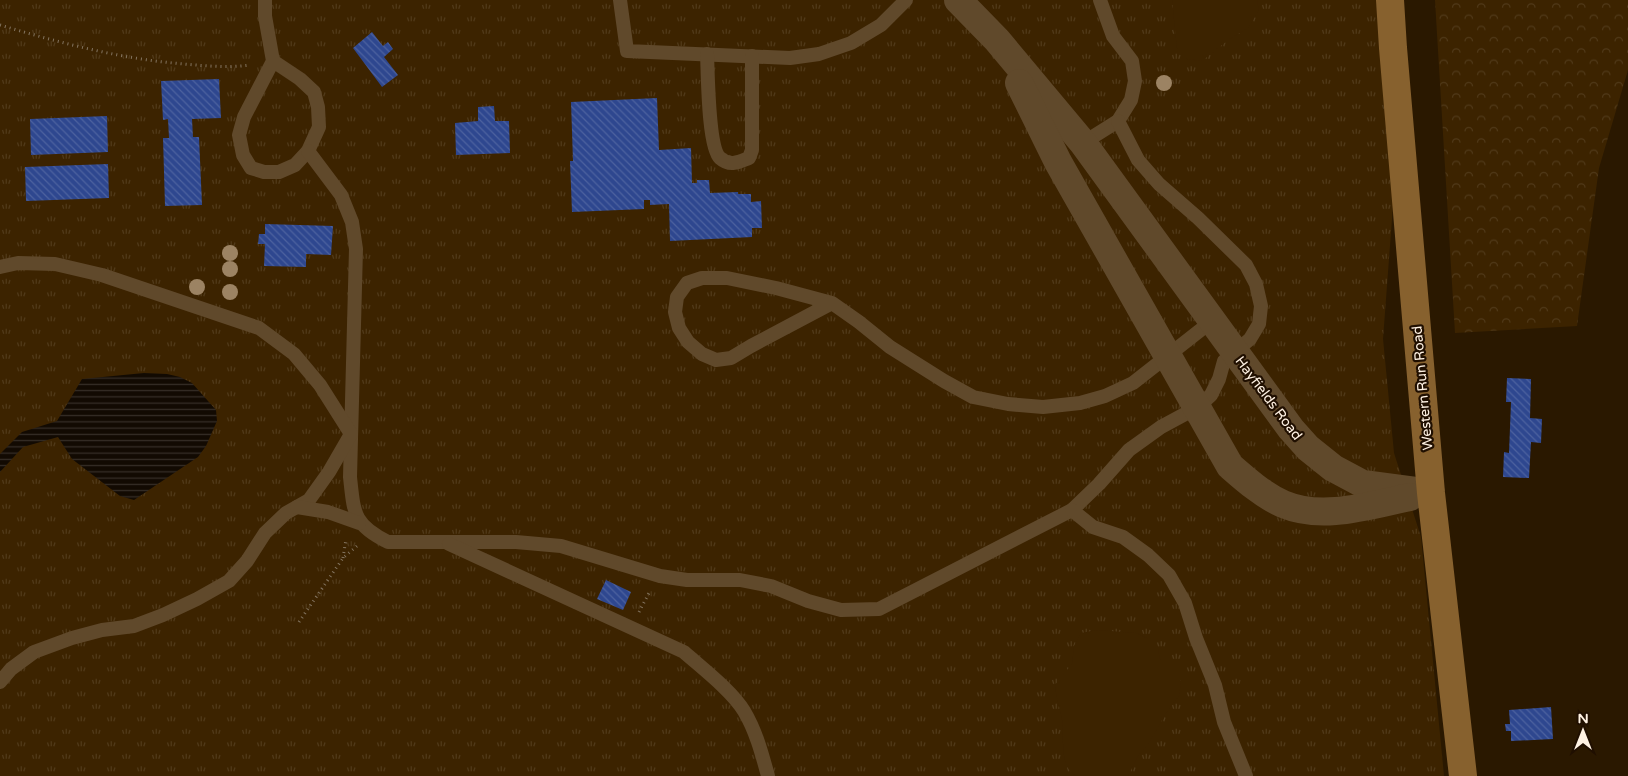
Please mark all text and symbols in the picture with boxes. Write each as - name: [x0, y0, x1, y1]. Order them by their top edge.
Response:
- street label: Western Run Road: [1409, 325, 1436, 451]
- street label: Hayfields Road: [1232, 353, 1306, 444]
- north arrow: [1558, 706, 1608, 756]
- text: N: [1577, 710, 1589, 727]

